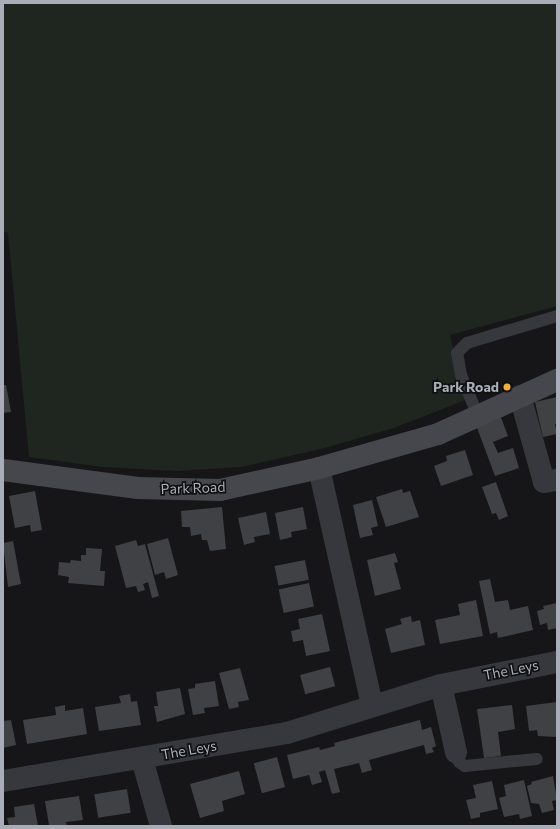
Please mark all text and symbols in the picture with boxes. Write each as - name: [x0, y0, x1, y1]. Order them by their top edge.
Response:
- place label: Park Road: [433, 379, 499, 395]
- marker: Park Road: [502, 382, 512, 392]
- street label: Park Road: [160, 478, 226, 498]
- street label: The Leys: [482, 656, 540, 684]
- street label: The Leys: [160, 737, 218, 763]

